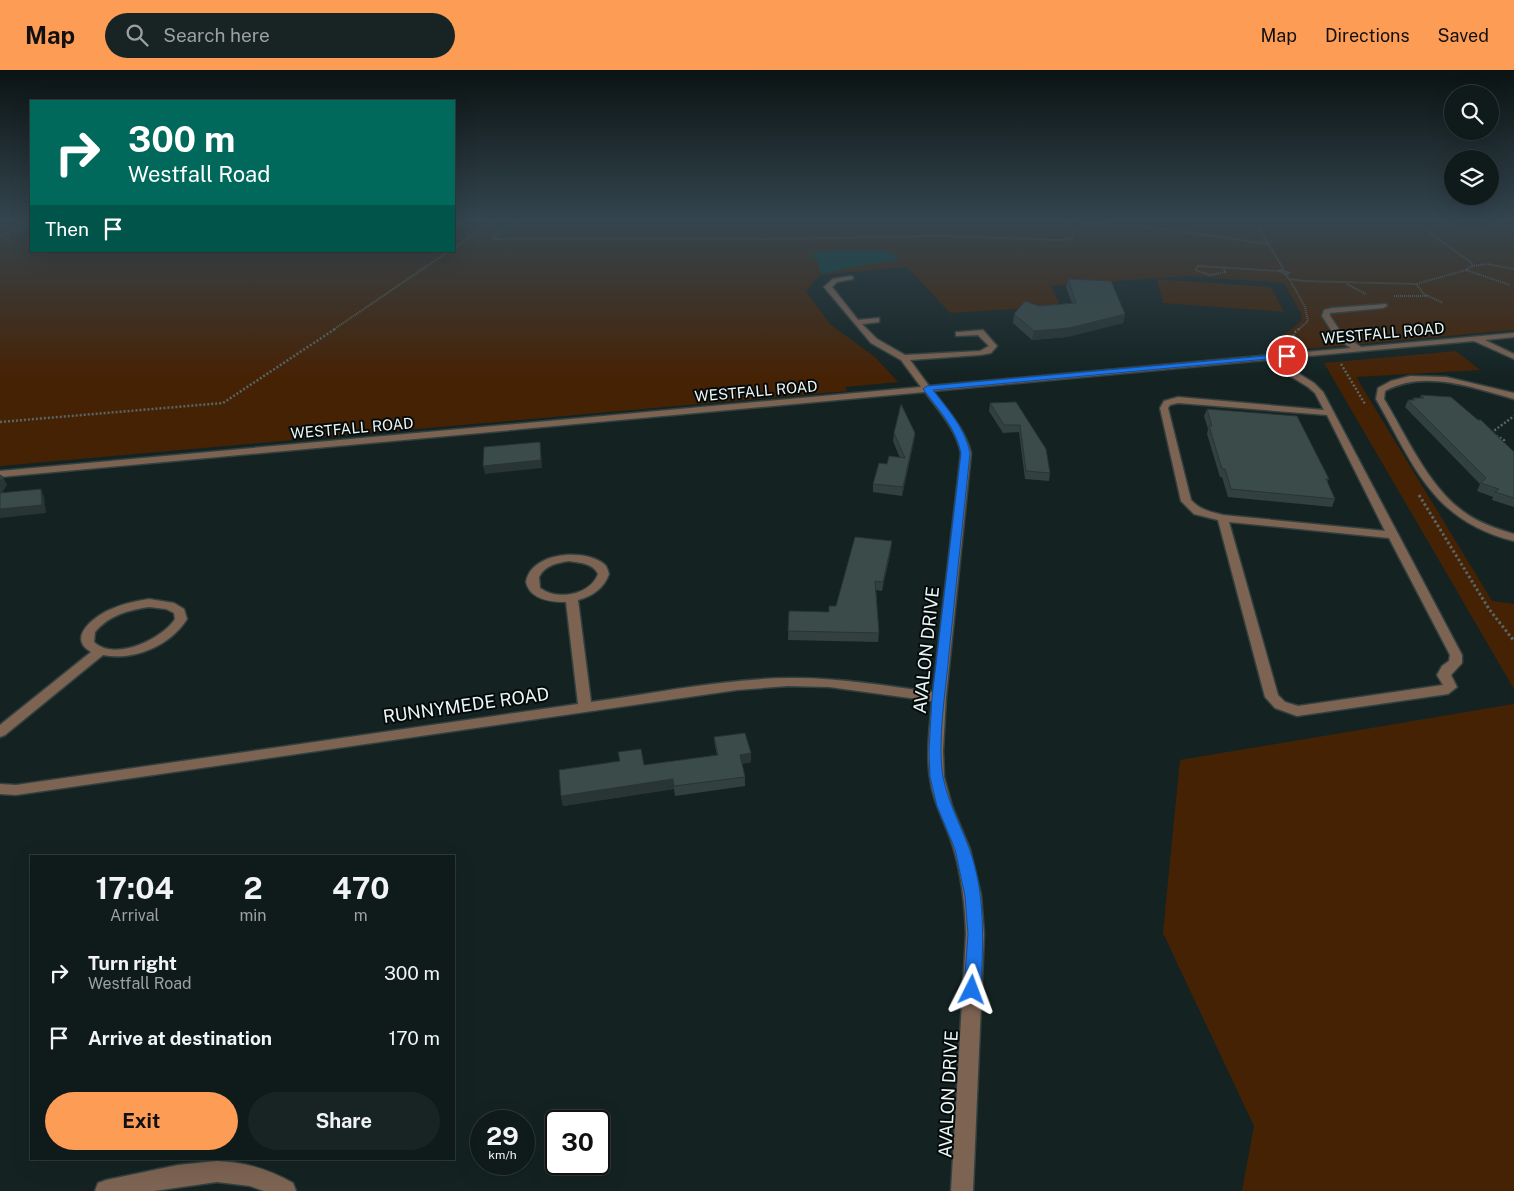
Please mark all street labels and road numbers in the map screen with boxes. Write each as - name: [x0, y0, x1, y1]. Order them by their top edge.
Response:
- street label: WESTFALL ROAD: [1321, 319, 1445, 347]
- street label: WESTFALL ROAD: [694, 377, 818, 405]
- street label: WESTFALL ROAD: [290, 414, 414, 442]
- street label: AVALON DRIVE: [909, 585, 943, 715]
- street label: RUNNYMEDE ROAD: [382, 683, 550, 727]
- street label: AVALON DRIVE: [934, 1030, 962, 1158]

